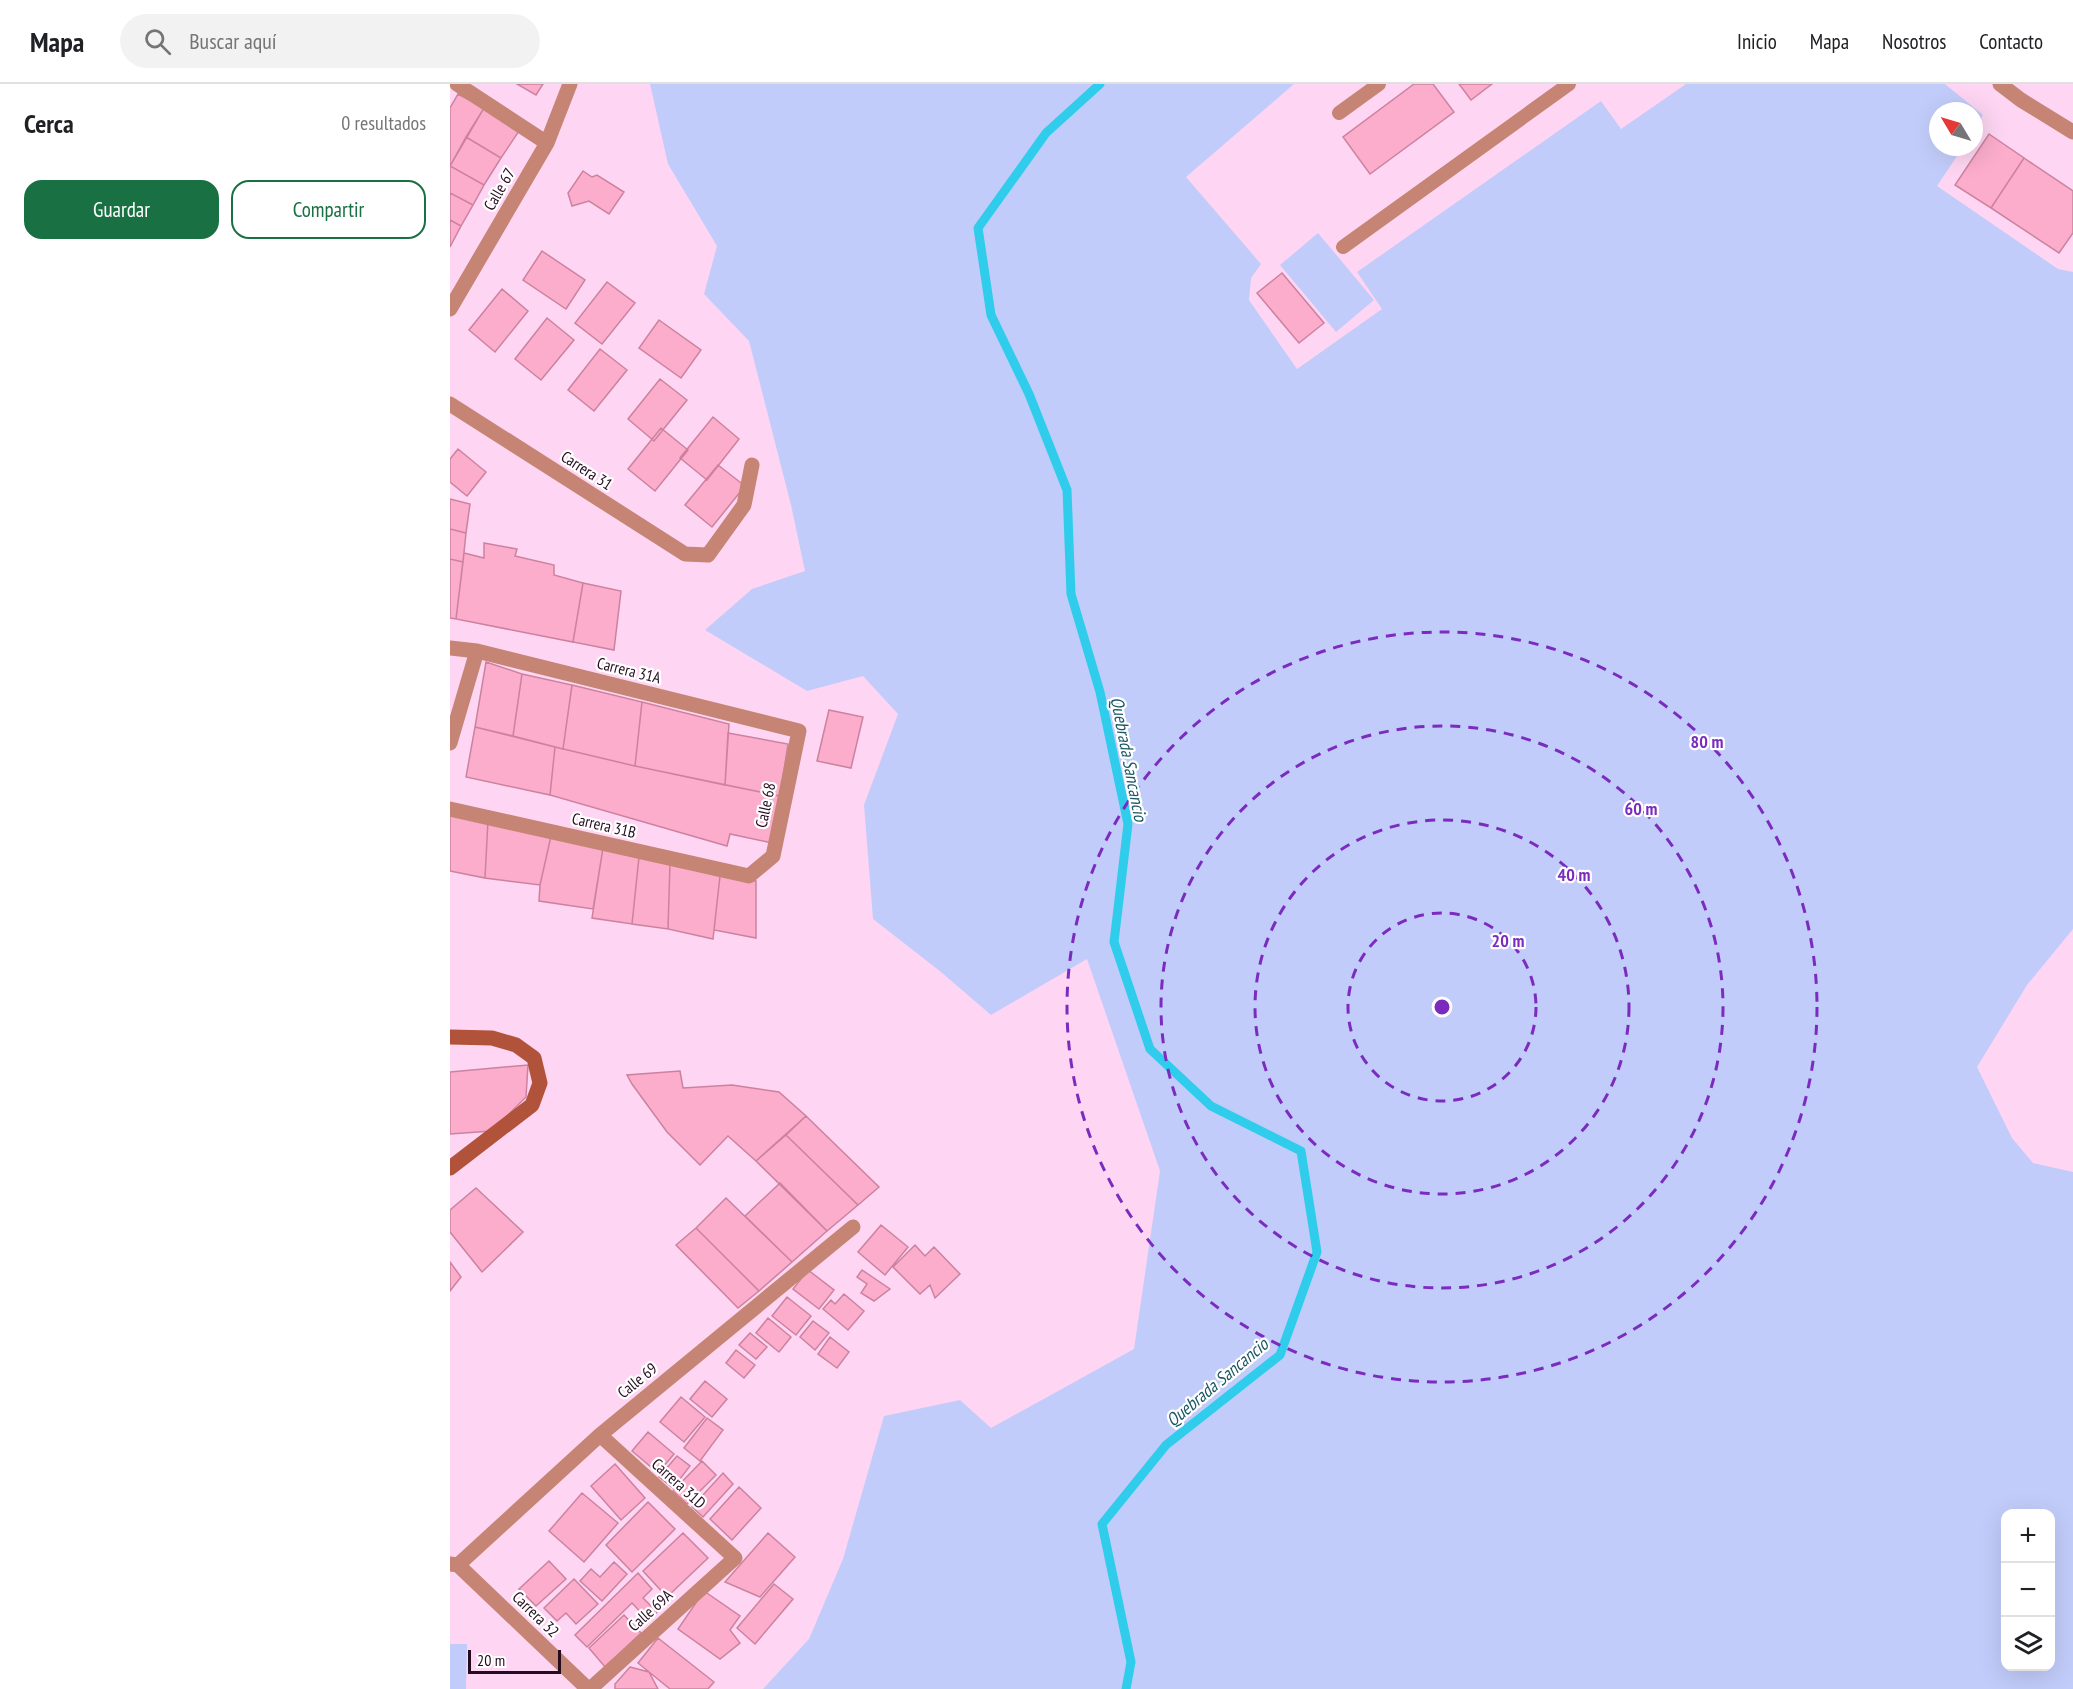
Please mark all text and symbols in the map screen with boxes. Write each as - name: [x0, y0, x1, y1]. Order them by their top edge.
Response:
- search box: [120, 14, 540, 68]
- text: Mapa: [30, 23, 84, 60]
- icon: search: [141, 25, 174, 58]
- text: Buscar aquí: [189, 27, 277, 55]
- text: Inicio: [1737, 28, 1777, 55]
- text: Mapa: [1810, 28, 1849, 55]
- text: Nosotros: [1882, 28, 1946, 55]
- text: Contacto: [1979, 28, 2043, 55]
- north arrow: [1929, 102, 1983, 156]
- text: Cerca: [24, 107, 74, 140]
- text: 0 resultados: [341, 110, 426, 136]
- street label: Calle 67: [479, 164, 519, 214]
- button: Guardar: [24, 180, 219, 239]
- button: Compartir: [231, 180, 426, 239]
- street label: Carrera 31: [557, 446, 617, 494]
- street label: Carrera 31A: [595, 652, 663, 688]
- water label: Quebrada Sancancio: [1106, 695, 1153, 824]
- text: 80 m: [1691, 730, 1723, 753]
- street label: Calle 68: [750, 781, 780, 829]
- text: 60 m: [1625, 797, 1657, 820]
- street label: Carrera 31B: [570, 808, 638, 842]
- text: 40 m: [1558, 863, 1590, 886]
- text: 20 m: [1492, 929, 1524, 952]
- centre of rings: [1432, 997, 1452, 1017]
- water label: Quebrada Sancancio: [1161, 1332, 1274, 1431]
- street label: Calle 69: [613, 1358, 661, 1402]
- street label: Carrera 31D: [648, 1454, 710, 1512]
- map controls: [2001, 1509, 2055, 1671]
- button: +: [2001, 1509, 2055, 1563]
- button: −: [2001, 1563, 2055, 1617]
- street label: Calle 69A: [624, 1585, 677, 1635]
- street label: Carrera 32: [508, 1587, 564, 1641]
- button: layers: [2001, 1617, 2055, 1671]
- scale bar: [468, 1647, 561, 1674]
- text: 20 m: [477, 1650, 505, 1670]

